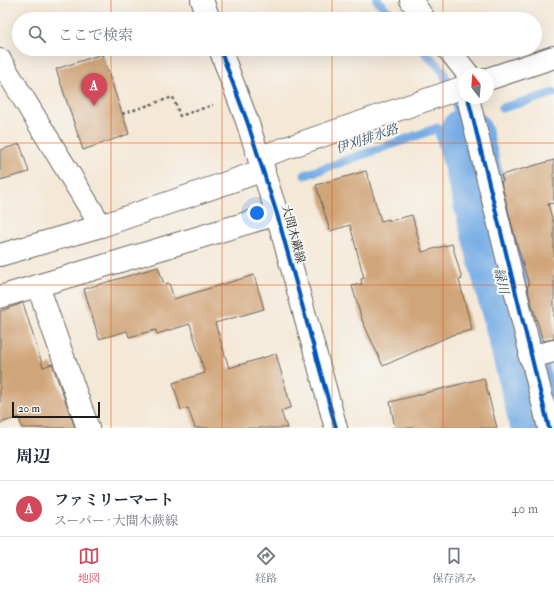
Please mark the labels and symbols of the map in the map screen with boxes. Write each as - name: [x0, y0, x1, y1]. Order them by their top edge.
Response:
- north arrow: [458, 68, 494, 104]
- pin: A: [81, 73, 107, 106]
- water label: 伊刈排水路: [334, 121, 401, 157]
- your location: [247, 203, 267, 223]
- street label: 大間木蕨線: [278, 203, 308, 265]
- water label: 緑川: [490, 266, 512, 297]
- scale bar: [12, 400, 100, 419]

